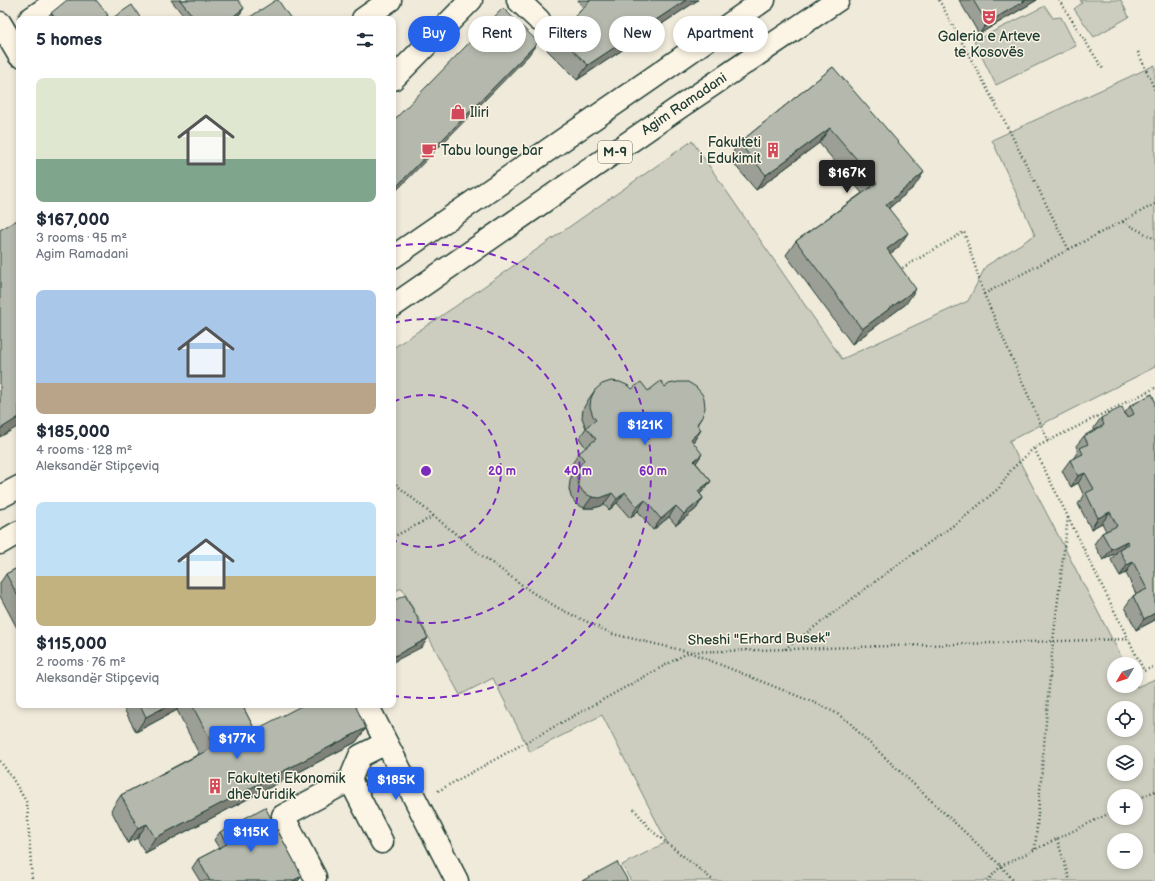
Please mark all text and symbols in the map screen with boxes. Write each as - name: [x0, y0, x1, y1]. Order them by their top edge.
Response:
- theatre icon: Galeria e Arteve te Kosovës: [980, 8, 998, 26]
- chip: Buy: [408, 16, 460, 52]
- chip: Rent: [468, 16, 526, 52]
- chip: Filters: [534, 16, 601, 52]
- chip: New: [609, 16, 665, 52]
- chip: Apartment: [673, 16, 768, 52]
- place label: Galeria e Arteve te Kosovës: [938, 28, 1040, 61]
- icon: filters: [354, 29, 376, 51]
- text: 5 homes: [36, 30, 102, 50]
- street label: Agim Ramadani: [638, 69, 730, 139]
- shop icon: Iliri: [449, 103, 467, 121]
- icon: home: [170, 104, 242, 176]
- place label: Iliri: [470, 104, 489, 121]
- place label: Fakulteti i Edukimit: [700, 134, 762, 167]
- cafe icon: Tabu lounge bar: [420, 141, 438, 159]
- road number: M-9: [598, 141, 632, 163]
- building icon: Fakulteti i Edukimit: [764, 141, 782, 159]
- place label: Tabu lounge bar: [441, 142, 544, 159]
- pin: $167K: [819, 160, 875, 194]
- text: $167K: [828, 165, 866, 181]
- text: $167,000: [36, 210, 110, 230]
- text: 3 rooms · 95 m²: [36, 230, 127, 246]
- text: Agim Ramadani: [36, 246, 128, 262]
- icon: home: [170, 316, 242, 388]
- pin: $121K: [617, 412, 673, 446]
- text: $121K: [627, 417, 663, 433]
- text: $185,000: [36, 422, 110, 442]
- text: 4 rooms · 128 m²: [36, 442, 132, 458]
- text: Aleksandër Stipçeviq: [36, 458, 159, 474]
- centre of rings: [419, 464, 433, 478]
- text: 20 m: [488, 464, 516, 479]
- text: 40 m: [564, 464, 592, 479]
- text: 60 m: [639, 464, 667, 479]
- icon: home: [170, 528, 242, 600]
- street label: Sheshi "Erhard Busek": [688, 629, 830, 649]
- text: $115,000: [36, 634, 107, 654]
- text: 2 rooms · 76 m²: [36, 654, 126, 670]
- north arrow: [1107, 657, 1143, 693]
- map controls: [1107, 657, 1143, 869]
- text: Aleksandër Stipçeviq: [36, 670, 159, 686]
- button: locate: [1107, 701, 1143, 737]
- pin: $177K: [209, 726, 265, 760]
- text: $177K: [218, 731, 256, 747]
- button: layers: [1107, 745, 1143, 781]
- pin: $185K: [368, 767, 424, 801]
- place label: Fakulteti Ekonomik dhe Juridik: [227, 770, 346, 803]
- text: $185K: [377, 772, 415, 788]
- building icon: Fakulteti Ekonomik dhe Juridik: [206, 777, 224, 795]
- button: +: [1107, 789, 1143, 825]
- pin: $115K: [223, 819, 279, 853]
- text: $115K: [233, 824, 269, 840]
- button: −: [1107, 833, 1143, 869]

